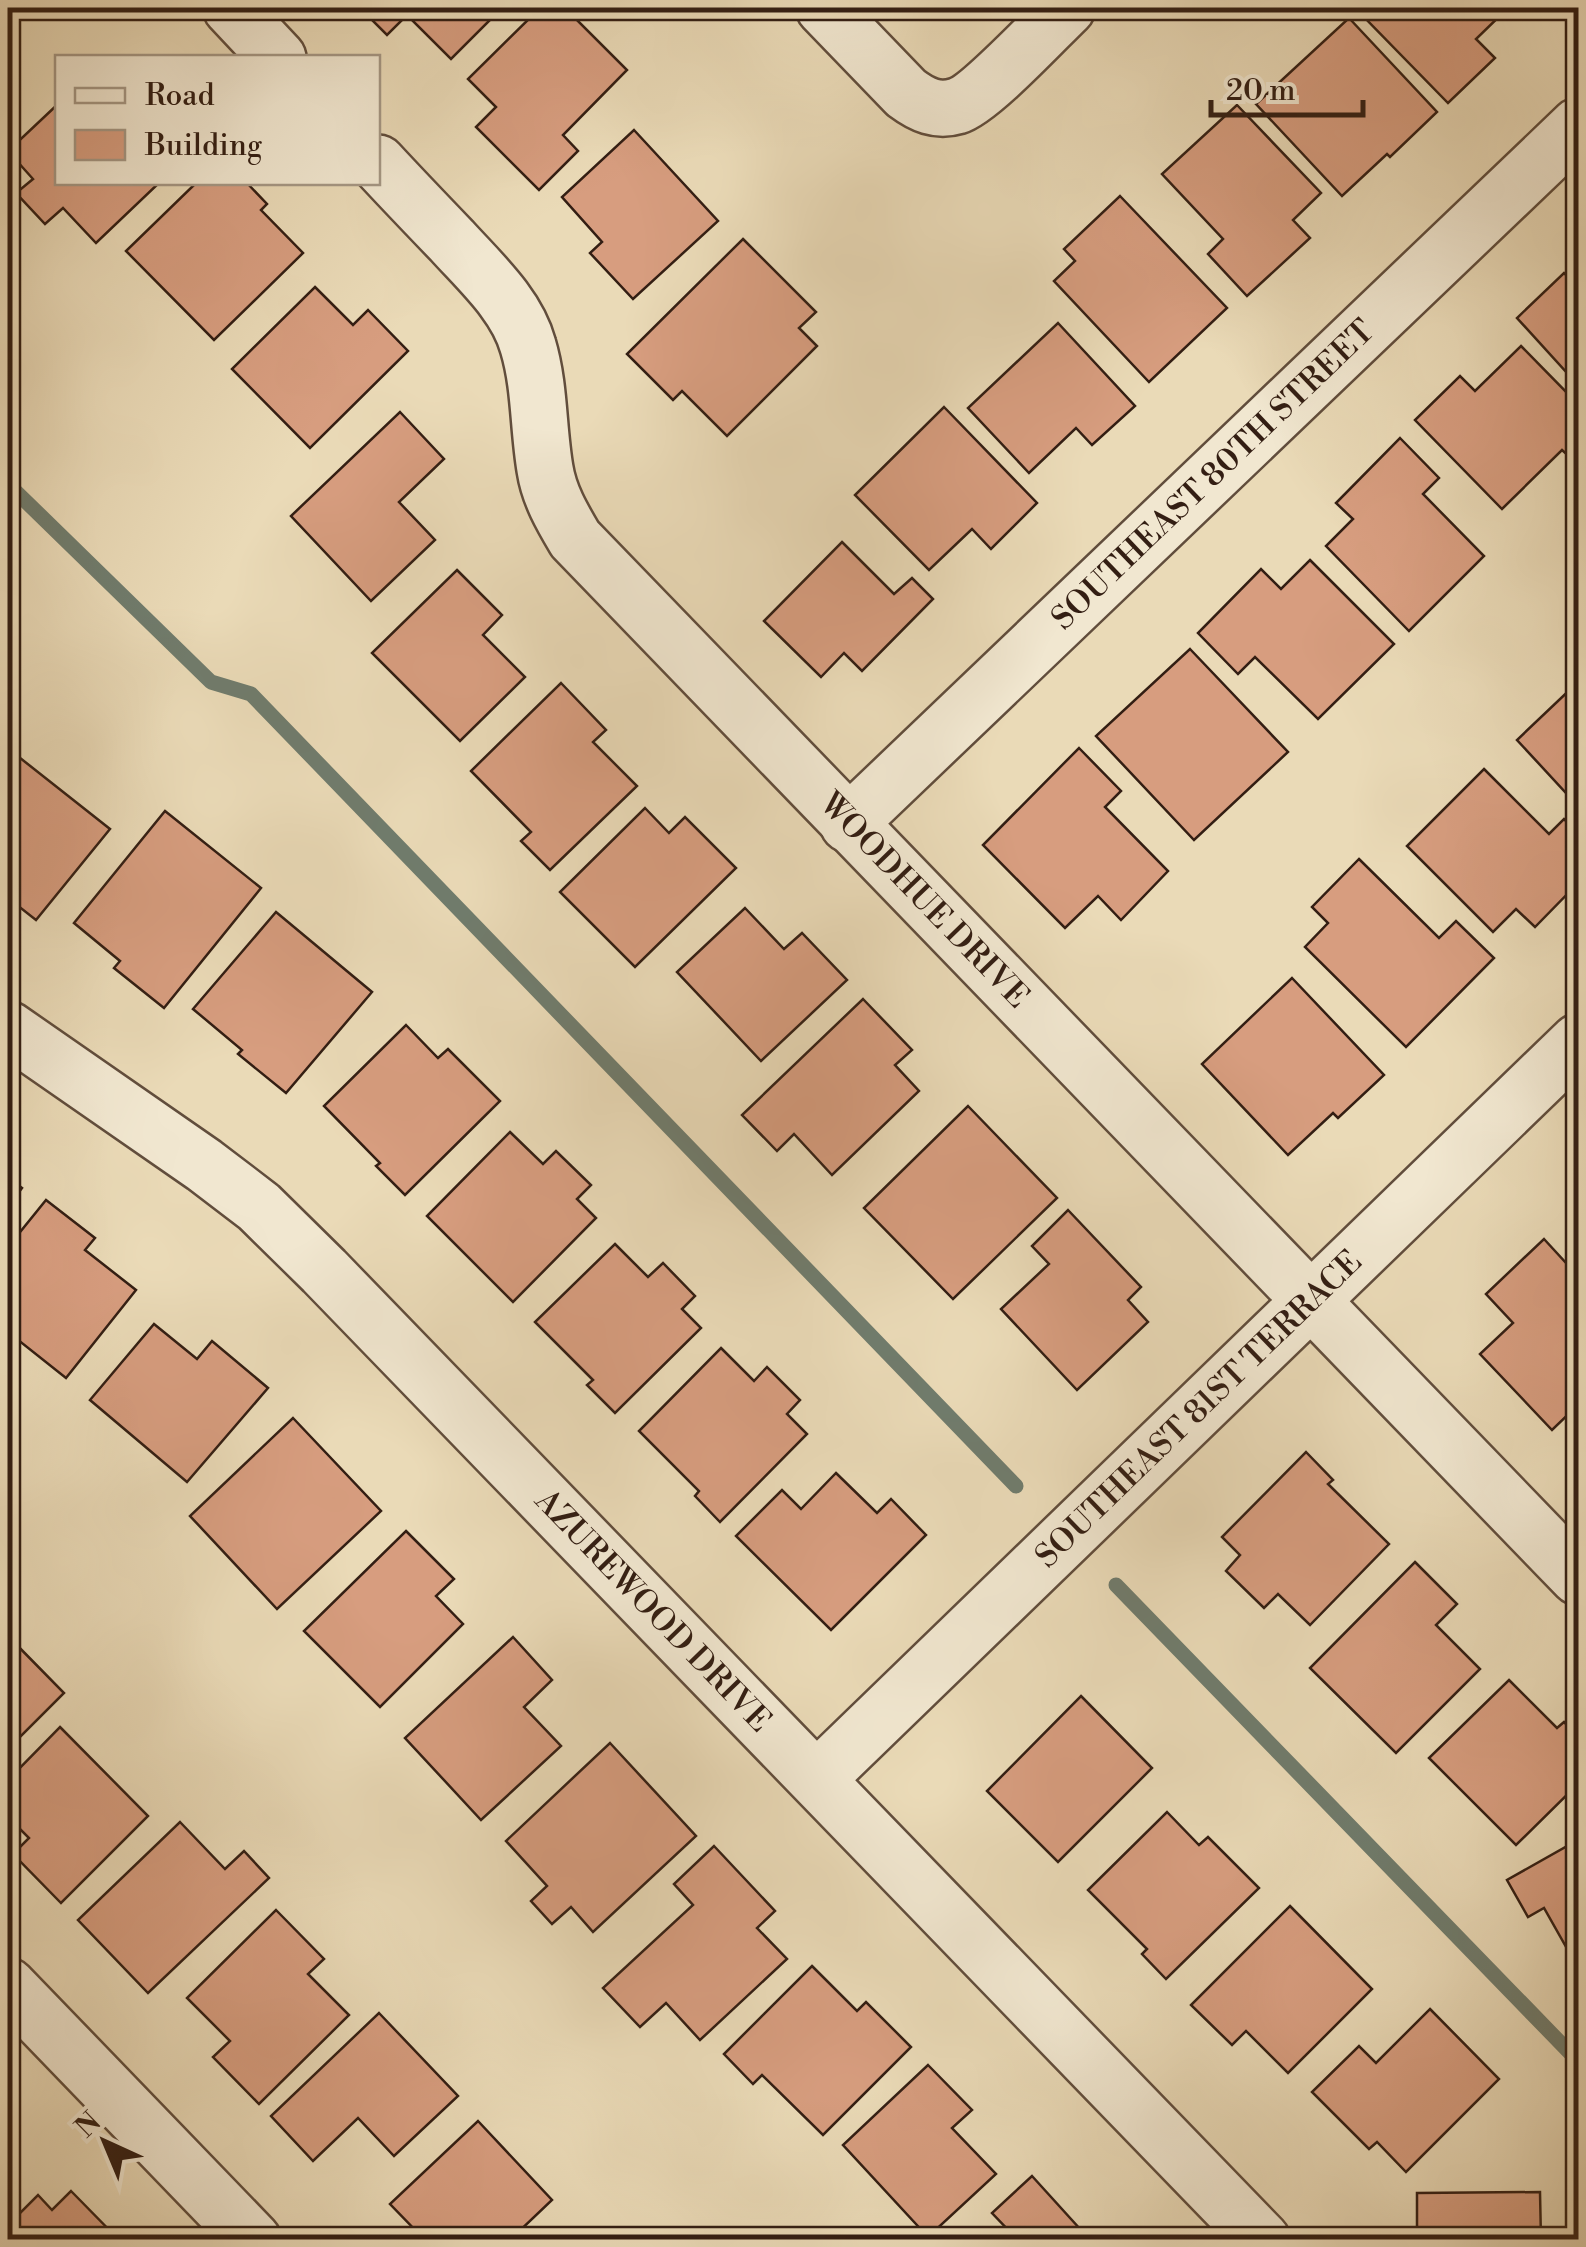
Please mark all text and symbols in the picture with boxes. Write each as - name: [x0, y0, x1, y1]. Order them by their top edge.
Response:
- legend: [55, 55, 380, 185]
- scale bar: [1211, 55, 1364, 117]
- text: 20 m: [1226, 72, 1295, 110]
- text: Road: [145, 77, 215, 115]
- text: Building: [144, 127, 263, 165]
- street label: SOUTHEAST 80TH STREET: [1043, 312, 1383, 638]
- street label: WOODHUE DRIVE: [810, 784, 1037, 1017]
- street label: SOUTHEAST 81ST TERRACE: [1027, 1242, 1370, 1576]
- street label: AZUREWOOD DRIVE: [526, 1481, 779, 1740]
- north arrow: [55, 2092, 155, 2192]
- text: N: [69, 2105, 109, 2145]

